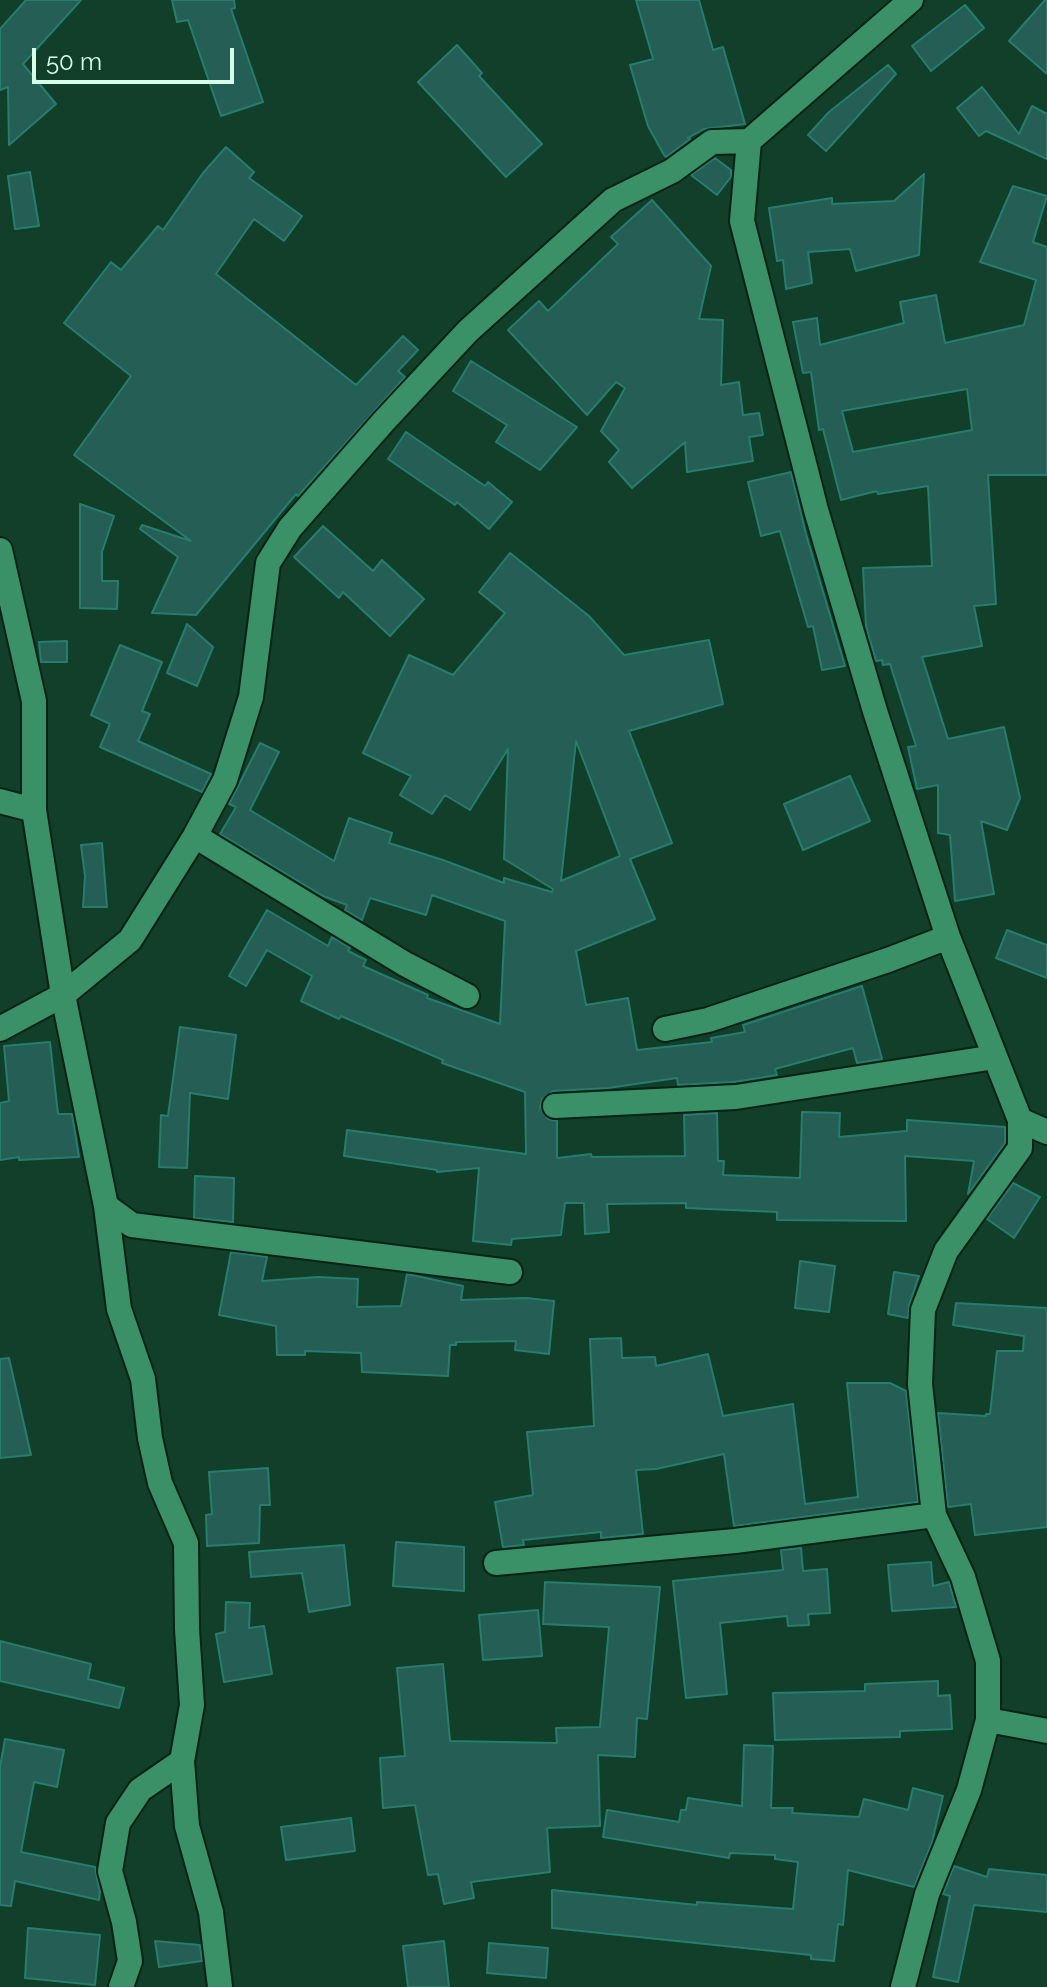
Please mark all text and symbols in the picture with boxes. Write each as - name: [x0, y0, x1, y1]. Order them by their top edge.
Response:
- scale bar: [36, 32, 238, 82]
- text: 50 m: [46, 47, 102, 76]

